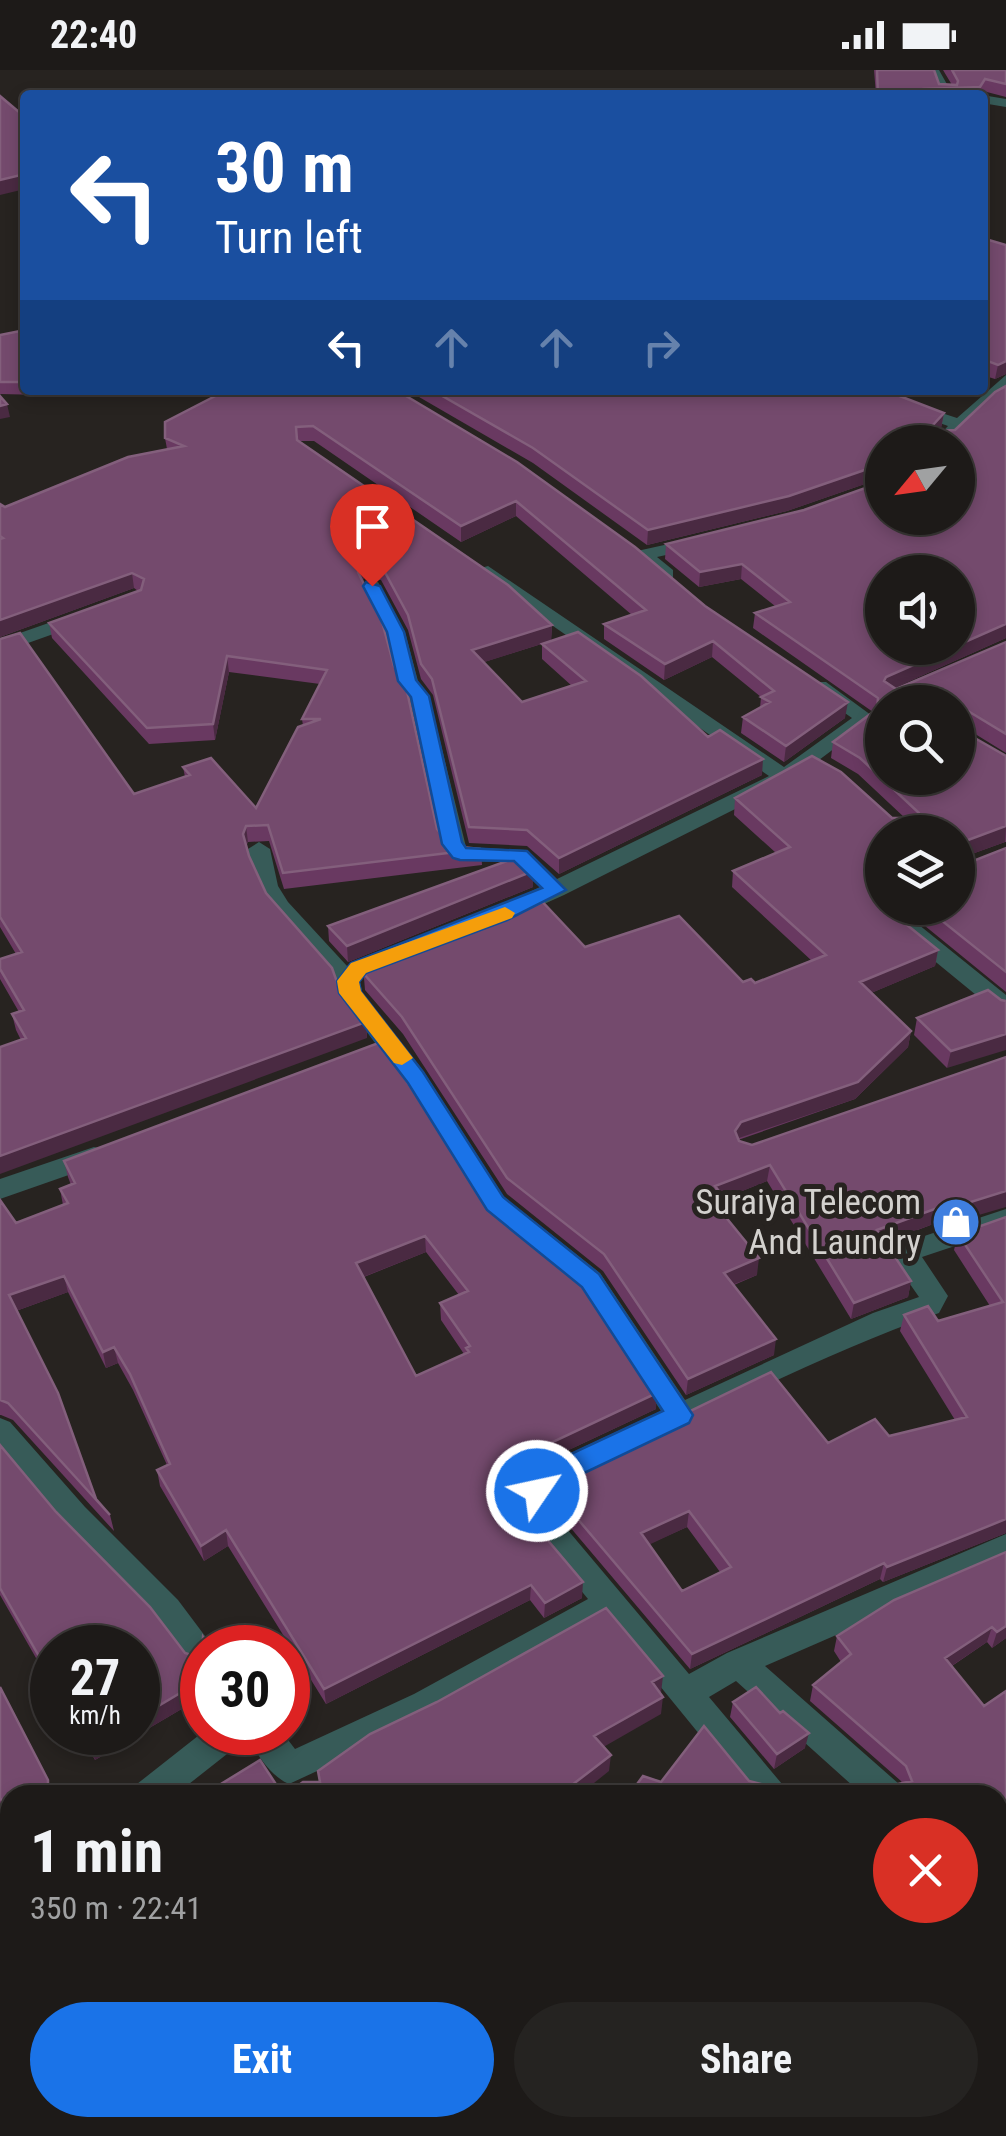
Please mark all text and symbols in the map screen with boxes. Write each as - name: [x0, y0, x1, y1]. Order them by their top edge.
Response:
- text: 22:40: [50, 13, 137, 57]
- text: 30 m: [215, 127, 354, 209]
- icon: left: [50, 130, 180, 260]
- text: Turn left: [215, 211, 363, 264]
- icon: left: [319, 320, 374, 375]
- icon: ahead: [424, 320, 479, 375]
- icon: ahead: [529, 320, 584, 375]
- icon: right: [634, 320, 689, 375]
- north arrow: [865, 425, 975, 535]
- map controls: [865, 425, 975, 925]
- pin: [330, 484, 415, 587]
- icon: arrive: [345, 499, 400, 554]
- button: sound: [865, 555, 975, 665]
- button: search: [865, 685, 975, 795]
- button: layers: [865, 815, 975, 925]
- place label: Suraiya Telecom And Laundry: [695, 1182, 921, 1263]
- shop icon: Suraiya Telecom And Laundry: [930, 1196, 982, 1248]
- position arrow: [485, 1439, 589, 1543]
- speed limit sign: 30: [180, 1625, 310, 1755]
- text: 27: [70, 1649, 120, 1707]
- text: km/h: [69, 1701, 121, 1730]
- text: 1 min: [30, 1816, 163, 1887]
- button: close: [873, 1818, 978, 1923]
- text: 350 m · 22:41: [30, 1889, 202, 1927]
- button: Exit: [30, 2002, 494, 2117]
- button: Share: [514, 2002, 978, 2117]

